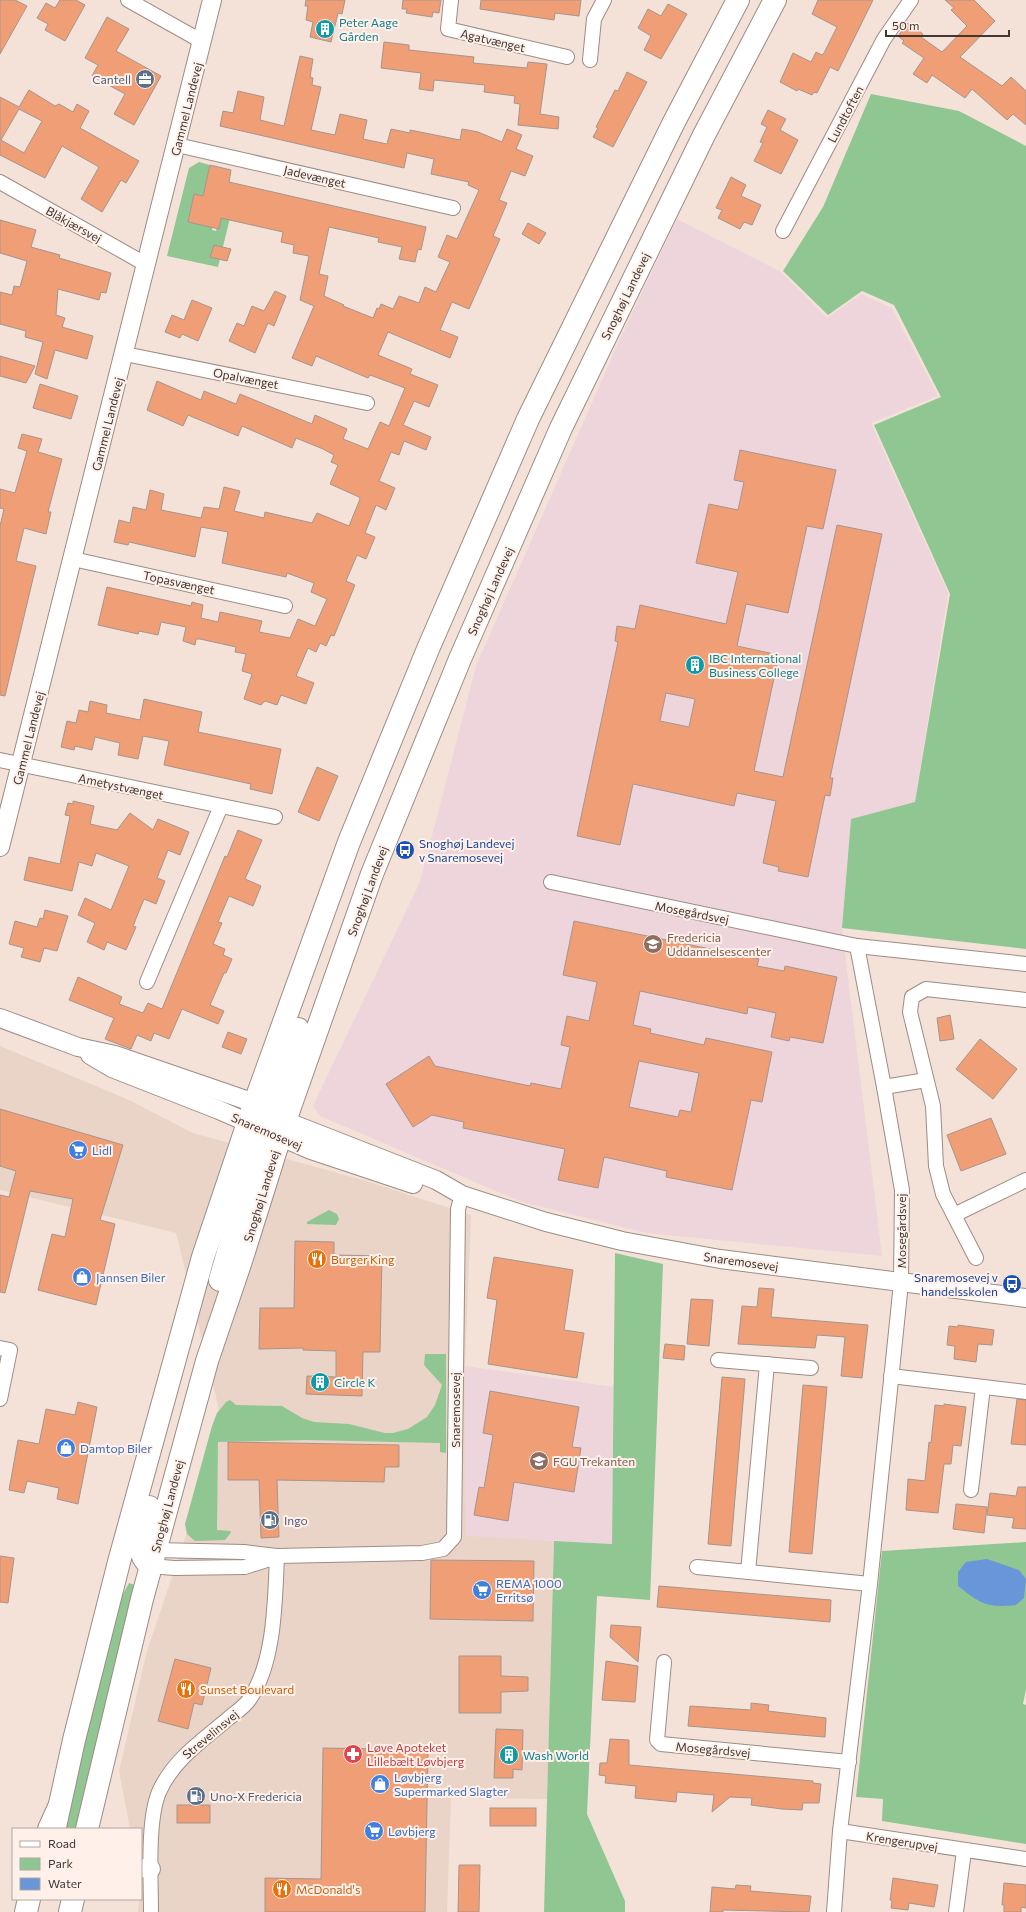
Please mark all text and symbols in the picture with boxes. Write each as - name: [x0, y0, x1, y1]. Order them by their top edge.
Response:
- scale bar: [886, 12, 1009, 38]
- place label: Peter Aage Gården: [339, 15, 398, 43]
- building icon: Peter Aage Gården: [314, 18, 336, 40]
- text: 50 m: [892, 18, 920, 32]
- street label: Agatvænget: [459, 26, 527, 54]
- street label: Gammel Landevej: [168, 61, 204, 157]
- office icon: Cantell: [134, 68, 156, 90]
- place label: Cantell: [92, 72, 131, 86]
- street label: Lundtoften: [824, 83, 866, 145]
- street label: Jadevænget: [282, 162, 347, 191]
- street label: Blåkjærsvej: [44, 203, 104, 245]
- street label: Snoghøj Landevej: [598, 250, 652, 342]
- street label: Opalvænget: [212, 365, 280, 391]
- street label: Gammel Landevej: [89, 376, 125, 472]
- street label: Snoghøj Landevej: [464, 545, 516, 637]
- street label: Topasvænget: [142, 568, 216, 596]
- place label: IBC International Business College: [709, 651, 801, 679]
- building icon: IBC International Business College: [684, 654, 706, 676]
- street label: Gammel Landevej: [10, 690, 46, 786]
- street label: Ametystvænget: [77, 770, 165, 802]
- place label: Snoghøj Landevej v Snaremosevej: [419, 836, 514, 864]
- bus stop icon: Snoghøj Landevej v Snaremosevej: [394, 839, 416, 861]
- street label: Snoghøj Landevej: [344, 844, 390, 938]
- street label: Mosegårdsvej: [654, 898, 730, 926]
- place label: Fredericia Uddannelsescenter: [667, 930, 772, 958]
- school or university icon: Fredericia Uddannelsescenter: [642, 933, 664, 955]
- street label: Snaremosevej: [229, 1110, 305, 1152]
- supermarket icon: Lidl: [67, 1139, 89, 1161]
- place label: Lidl: [92, 1143, 112, 1157]
- street label: Snoghøj Landevej: [240, 1148, 282, 1244]
- street label: Mosegårdsvej: [894, 1193, 908, 1269]
- restaurant icon: Burger King: [306, 1248, 328, 1270]
- street label: Snaremosevej: [703, 1249, 779, 1273]
- place label: Burger King: [331, 1252, 395, 1266]
- shop icon: Jannsen Biler: [71, 1266, 93, 1288]
- place label: Jannsen Biler: [96, 1270, 166, 1285]
- place label: Snaremosevej v handelsskolen: [914, 1270, 998, 1298]
- bus stop icon: Snaremosevej v handelsskolen: [1001, 1273, 1023, 1295]
- building icon: Circle K: [309, 1371, 331, 1393]
- street label: Snaremosevej: [448, 1372, 462, 1448]
- place label: Circle K: [334, 1375, 376, 1389]
- shop icon: Damtop Biler: [55, 1437, 77, 1459]
- place label: Damtop Biler: [80, 1441, 152, 1455]
- school or university icon: FGU Trekanten: [528, 1450, 550, 1472]
- place label: FGU Trekanten: [553, 1454, 635, 1468]
- street label: Snoghøj Landevej: [148, 1458, 186, 1554]
- fuel station icon: Ingo: [259, 1509, 281, 1531]
- place label: Ingo: [284, 1513, 308, 1527]
- place label: REMA 1000 Erritsø: [496, 1576, 562, 1604]
- supermarket icon: REMA 1000 Erritsø: [471, 1579, 493, 1601]
- restaurant icon: Sunset Boulevard: [175, 1678, 197, 1700]
- place label: Sunset Boulevard: [200, 1682, 294, 1696]
- street label: Strevelinsvej: [179, 1707, 241, 1761]
- street label: Mosegårdsvej: [675, 1739, 751, 1759]
- place label: Løve Apoteket Lillebælt Løvbjerg: [367, 1740, 465, 1768]
- pharmacy icon: Løve Apoteket Lillebælt Løvbjerg: [342, 1743, 364, 1765]
- building icon: Wash World: [498, 1744, 520, 1766]
- place label: Wash World: [523, 1748, 589, 1762]
- place label: Løvbjerg Supermarked Slagter: [394, 1770, 508, 1798]
- shop icon: Løvbjerg Supermarked Slagter: [369, 1773, 391, 1795]
- fuel station icon: Uno-X Fredericia: [185, 1785, 207, 1807]
- place label: Uno-X Fredericia: [210, 1789, 302, 1803]
- supermarket icon: Løvbjerg: [363, 1820, 385, 1842]
- place label: Løvbjerg: [388, 1824, 436, 1838]
- legend: [12, 1828, 142, 1900]
- street label: Krengerupvej: [865, 1828, 939, 1854]
- text: Road: [48, 1836, 76, 1850]
- text: Park: [48, 1856, 74, 1870]
- text: Water: [48, 1876, 82, 1890]
- restaurant icon: McDonald's: [271, 1878, 293, 1900]
- place label: McDonald's: [296, 1882, 360, 1896]

